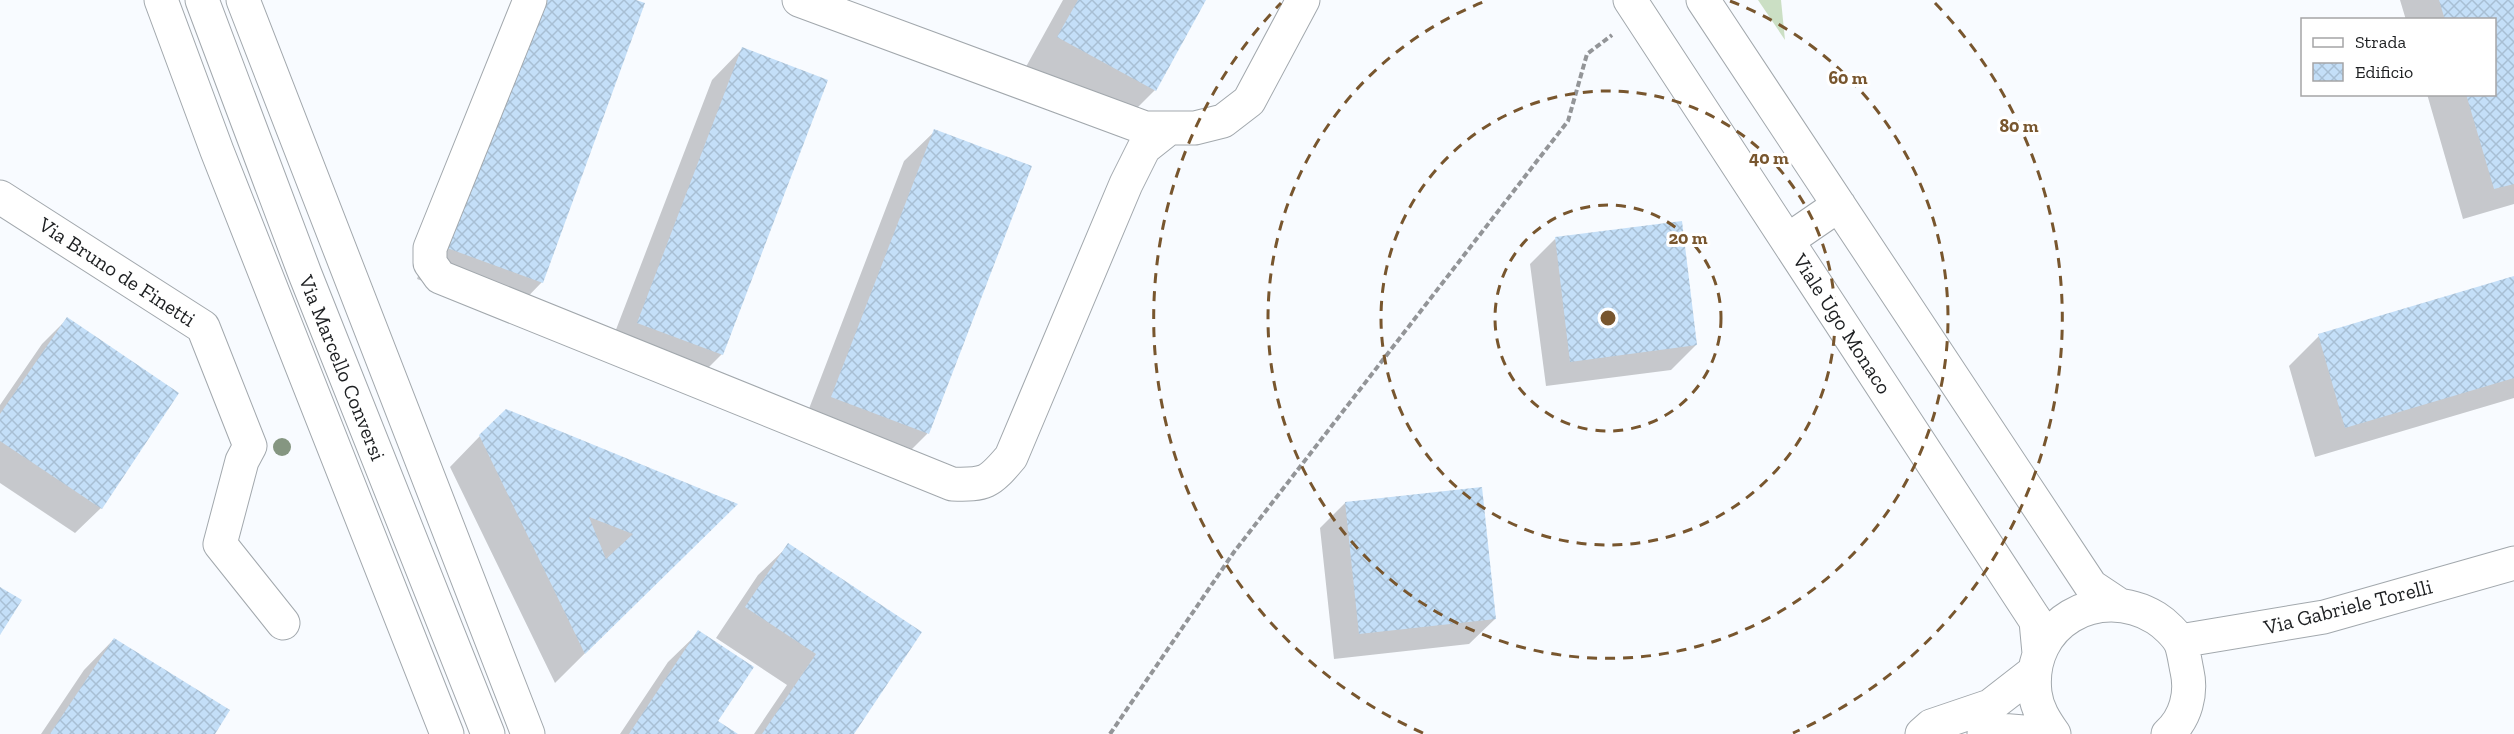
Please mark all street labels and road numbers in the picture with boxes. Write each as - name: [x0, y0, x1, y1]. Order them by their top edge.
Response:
- street label: Via Bruno de Finetti: [33, 211, 200, 332]
- street label: Viale Ugo Monaco: [1787, 248, 1897, 399]
- street label: Via Marcello Conversi: [294, 271, 391, 464]
- street label: Via Gabriele Torelli: [2260, 573, 2435, 640]

